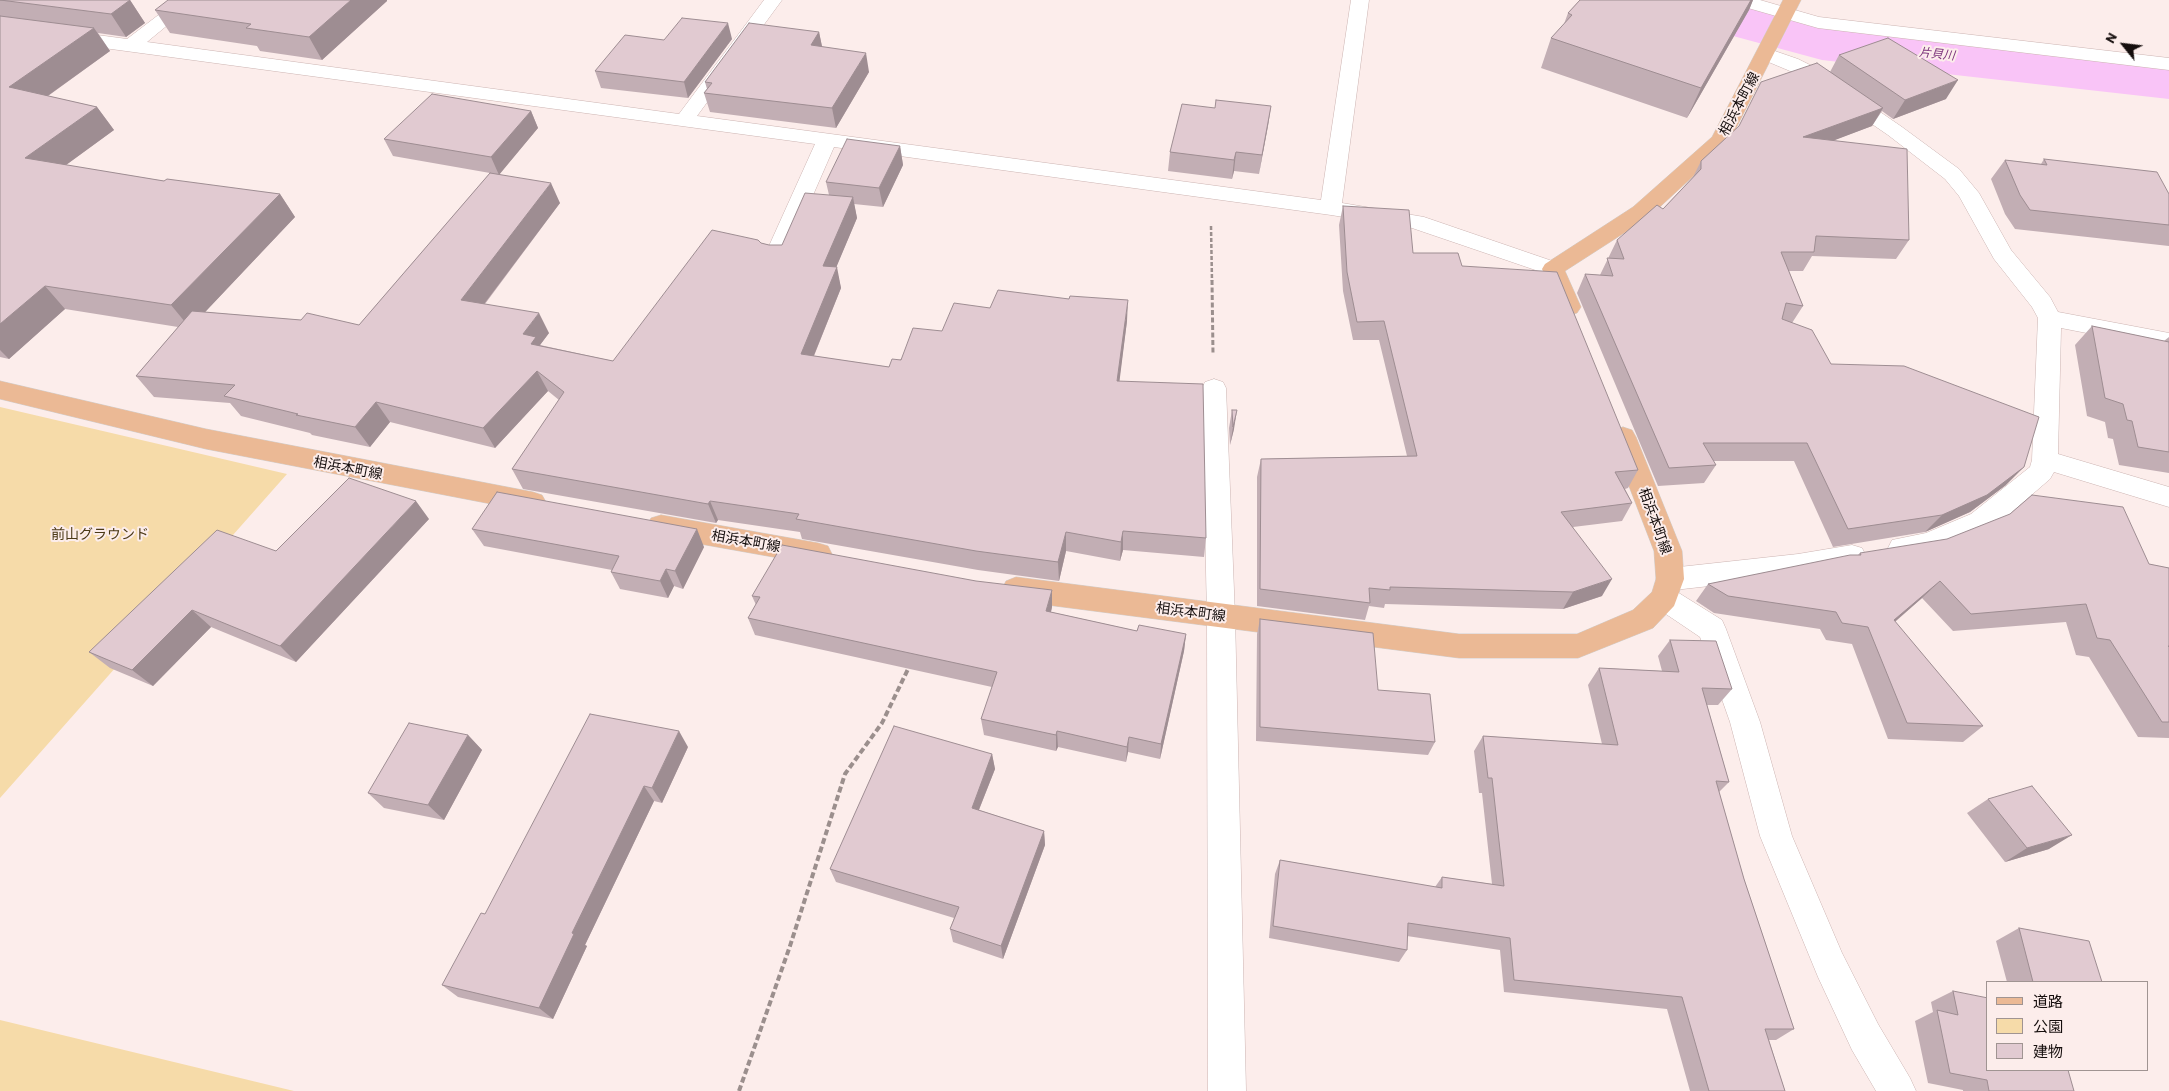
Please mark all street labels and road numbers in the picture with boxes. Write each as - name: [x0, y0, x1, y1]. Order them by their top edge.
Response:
- street label: 相浜本町線: [1715, 69, 1763, 139]
- street label: 相浜本町線: [312, 453, 384, 483]
- street label: 相浜本町線: [1635, 485, 1675, 557]
- street label: 相浜本町線: [710, 527, 782, 555]
- street label: 相浜本町線: [1155, 599, 1227, 625]

